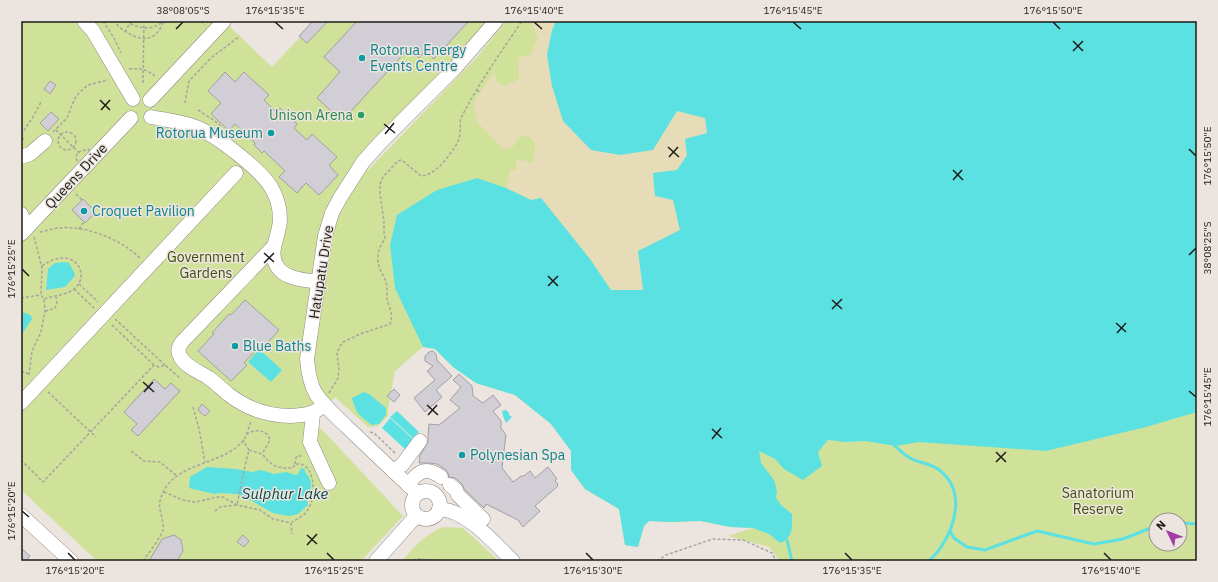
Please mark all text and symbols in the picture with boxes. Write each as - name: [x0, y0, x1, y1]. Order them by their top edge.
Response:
- text: 38°08'05"S: [156, 4, 210, 17]
- text: 176°15'35"E: [245, 4, 305, 17]
- text: 176°15'40"E: [504, 4, 564, 17]
- text: 176°15'45"E: [763, 4, 823, 17]
- text: 176°15'50"E: [1023, 4, 1083, 17]
- place label: Rotorua Energy Events Centre: [370, 41, 466, 75]
- marker: Rotorua Energy Events Centre: [357, 53, 367, 63]
- place label: Unison Arena: [269, 106, 354, 124]
- marker: Unison Arena: [356, 110, 366, 120]
- place label: Rotorua Museum: [156, 124, 263, 142]
- text: 176°15'50"E: [1201, 126, 1214, 186]
- marker: Rotorua Museum: [266, 128, 276, 138]
- street label: Queens Drive: [41, 139, 111, 213]
- place label: Croquet Pavilion: [92, 202, 195, 220]
- marker: Croquet Pavilion: [79, 206, 89, 216]
- text: 38°08'25"S: [1201, 221, 1214, 275]
- street label: Hatupatu Drive: [305, 224, 337, 320]
- text: 176°15'25"E: [5, 239, 18, 299]
- park label: Government Gardens: [167, 248, 245, 282]
- place label: Blue Baths: [243, 337, 311, 355]
- marker: Blue Baths: [230, 341, 240, 351]
- text: 176°15'45"E: [1201, 367, 1214, 427]
- place label: Polynesian Spa: [470, 446, 566, 464]
- marker: Polynesian Spa: [457, 450, 467, 460]
- text: 176°15'20"E: [5, 481, 18, 541]
- water label: Sulphur Lake: [242, 484, 329, 503]
- park label: Sanatorium Reserve: [1062, 484, 1134, 518]
- north arrow: [1148, 512, 1188, 552]
- text: N: [1153, 517, 1169, 533]
- text: 176°15'20"E: [45, 564, 105, 577]
- text: 176°15'25"E: [304, 564, 364, 577]
- text: 176°15'30"E: [563, 564, 623, 577]
- text: 176°15'35"E: [822, 564, 882, 577]
- text: 176°15'40"E: [1081, 564, 1141, 577]

